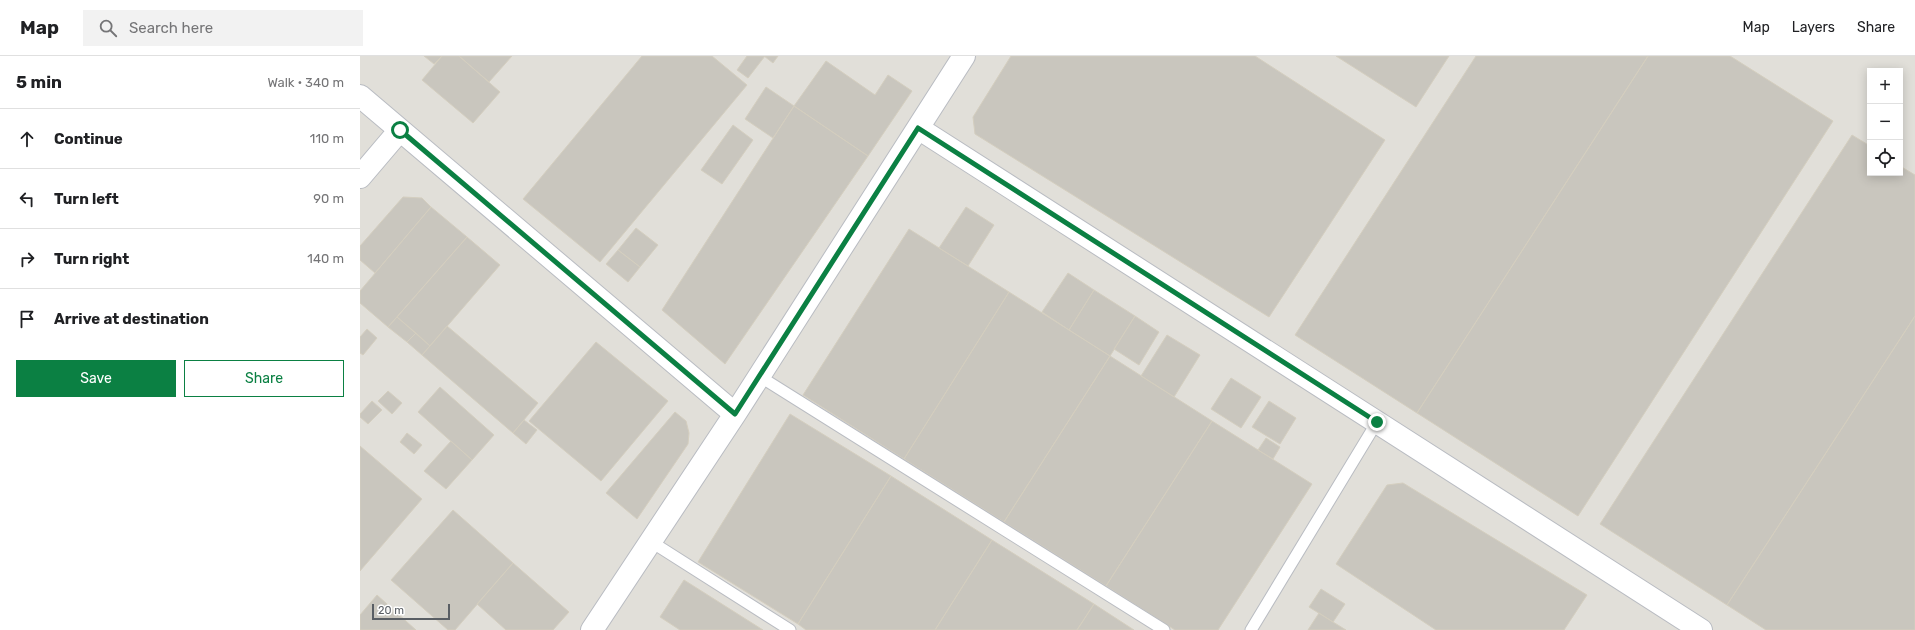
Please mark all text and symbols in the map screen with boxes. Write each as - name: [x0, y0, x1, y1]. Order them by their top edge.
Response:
- search box: [83, 10, 363, 46]
- text: Map: [20, 16, 59, 39]
- icon: search: [97, 17, 119, 39]
- text: Search here: [129, 19, 213, 37]
- text: Map: [1743, 19, 1770, 36]
- text: Layers: [1792, 19, 1835, 36]
- text: Share: [1857, 19, 1895, 36]
- map controls: [1867, 68, 1903, 176]
- button: +: [1867, 68, 1903, 104]
- text: 5 min: [16, 72, 62, 92]
- text: Walk · 340 m: [267, 75, 344, 90]
- button: −: [1867, 104, 1903, 140]
- route start: [391, 121, 409, 139]
- icon: ahead: [16, 128, 38, 150]
- text: Continue: [54, 130, 123, 148]
- text: 110 m: [310, 131, 344, 146]
- button: locate: [1867, 140, 1903, 176]
- icon: left: [16, 188, 38, 210]
- text: Turn left: [54, 190, 119, 208]
- text: 90 m: [313, 191, 344, 206]
- icon: right: [16, 248, 38, 270]
- text: Turn right: [54, 250, 129, 268]
- text: 140 m: [307, 251, 344, 266]
- icon: arrive: [16, 308, 38, 330]
- text: Arrive at destination: [54, 310, 209, 328]
- button: Save: [16, 360, 176, 397]
- button: Share: [184, 360, 344, 397]
- route end: [1368, 413, 1386, 431]
- scale bar: [372, 602, 450, 621]
- text: 20 m: [378, 604, 404, 617]

